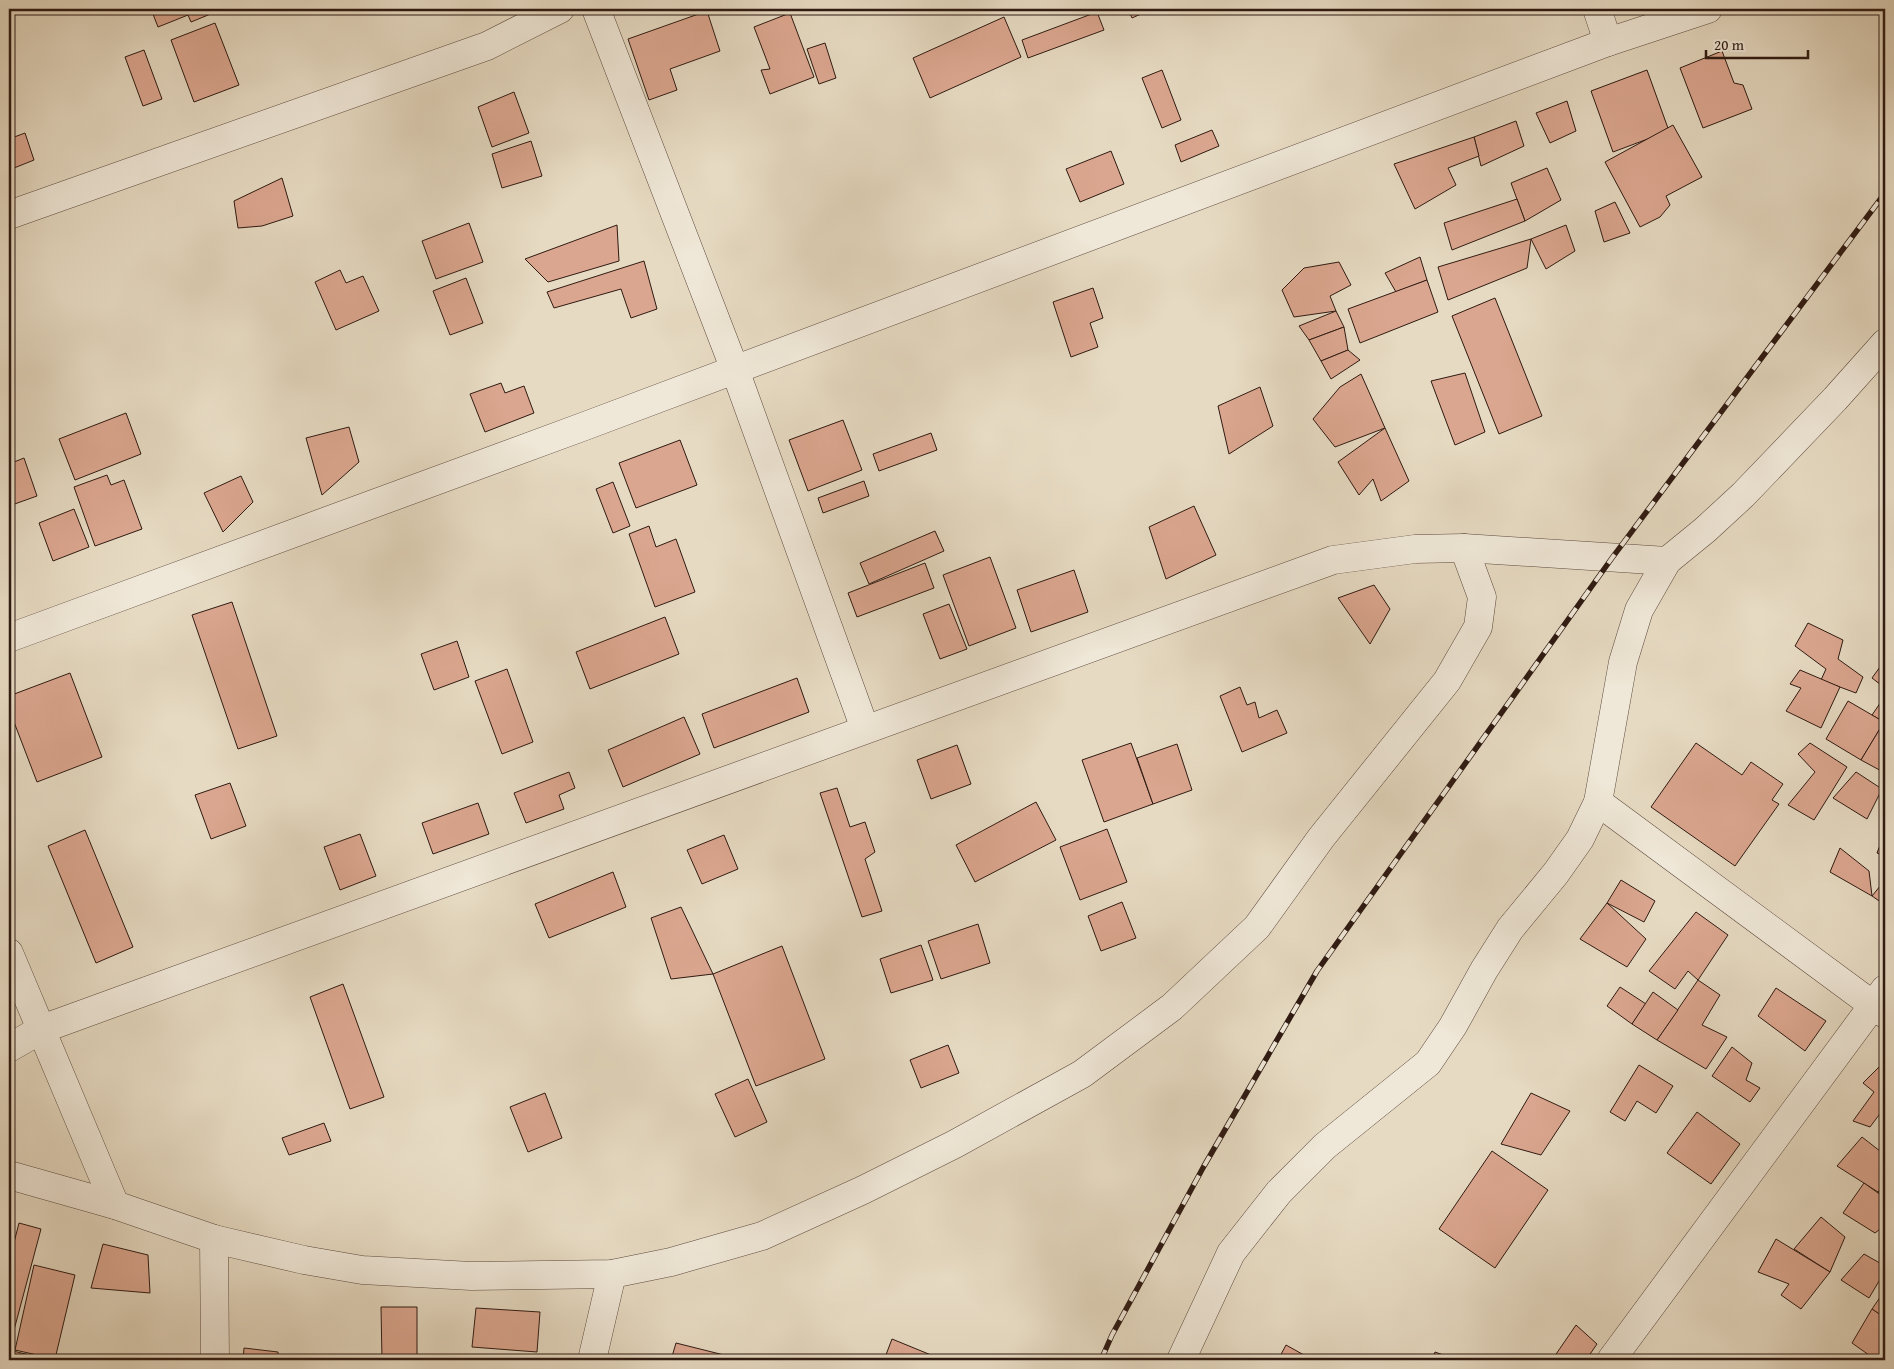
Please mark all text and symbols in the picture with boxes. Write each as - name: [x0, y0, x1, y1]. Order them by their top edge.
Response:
- scale bar: [1706, 28, 1809, 60]
- text: 20 m: [1714, 34, 1745, 55]

